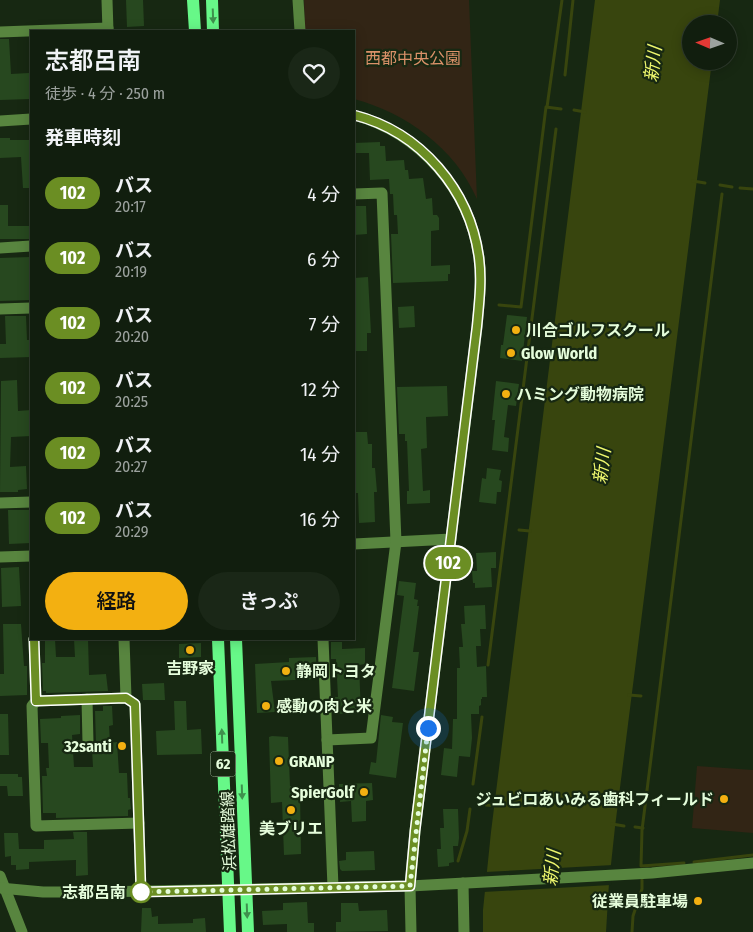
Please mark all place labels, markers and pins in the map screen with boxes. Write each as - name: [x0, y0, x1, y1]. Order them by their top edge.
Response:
- place label: 川合ゴルフスクール: [526, 321, 670, 340]
- marker: 川合ゴルフスクール: [510, 324, 522, 336]
- place label: Glow World: [521, 344, 597, 363]
- marker: Glow World: [505, 347, 517, 359]
- place label: ハミング動物病院: [516, 385, 644, 404]
- marker: ハミング動物病院: [500, 388, 512, 400]
- marker: 吉野家: [184, 644, 196, 656]
- place label: 吉野家: [166, 659, 214, 678]
- place label: 静岡トヨタ: [296, 662, 376, 681]
- marker: 静岡トヨタ: [280, 665, 292, 677]
- place label: 感動の肉と米: [276, 697, 372, 716]
- marker: 感動の肉と米: [260, 700, 272, 712]
- place label: 32santi: [63, 737, 112, 756]
- marker: 32santi: [116, 740, 128, 752]
- place label: GRANP: [289, 752, 335, 771]
- marker: GRANP: [273, 755, 285, 767]
- place label: SpierGolf: [291, 783, 356, 802]
- marker: SpierGolf: [358, 786, 370, 798]
- place label: ジュビロあいみる歯科フィールド: [475, 790, 714, 809]
- marker: ジュビロあいみる歯科フィールド: [718, 793, 730, 805]
- marker: 美ブリエ: [285, 804, 297, 816]
- place label: 美ブリエ: [259, 819, 323, 838]
- marker: 志都呂南: [130, 881, 152, 903]
- place label: 志都呂南: [62, 883, 126, 902]
- place label: 従業員駐車場: [592, 892, 688, 911]
- marker: 従業員駐車場: [692, 895, 704, 907]

